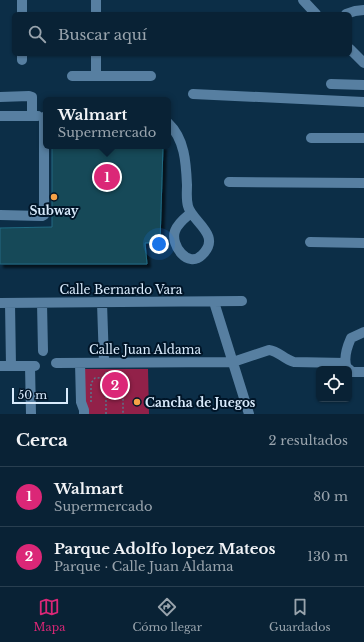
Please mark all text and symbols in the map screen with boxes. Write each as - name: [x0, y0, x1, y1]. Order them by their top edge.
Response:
- search box: [12, 12, 352, 56]
- icon: search: [26, 23, 48, 45]
- text: Buscar aquí: [58, 25, 147, 44]
- popup: [43, 97, 171, 149]
- text: Walmart: [58, 105, 127, 124]
- text: Supermercado: [58, 124, 156, 141]
- pin: 1: [94, 162, 120, 192]
- marker: Subway: [49, 192, 59, 202]
- place label: Subway: [29, 203, 79, 218]
- your location: [149, 234, 169, 254]
- street label: Calle Bernardo Vara: [60, 282, 183, 297]
- street label: Calle Juan Aldama: [89, 342, 201, 357]
- map controls: [316, 366, 352, 402]
- button: locate: [316, 366, 352, 402]
- pin: 2: [102, 370, 128, 400]
- scale bar: [12, 386, 68, 405]
- text: 50 m: [18, 388, 47, 402]
- place label: Cancha de Juegos: [145, 395, 256, 410]
- marker: Cancha de Juegos: [132, 397, 142, 407]
- text: Cerca: [16, 430, 68, 451]
- text: 2 resultados: [269, 432, 348, 449]
- text: Walmart: [54, 479, 123, 498]
- text: 1: [26, 488, 32, 505]
- text: 80 m: [313, 488, 348, 505]
- text: Supermercado: [54, 498, 152, 515]
- text: Parque Adolfo lopez Mateos: [54, 539, 276, 558]
- text: 2: [25, 548, 33, 565]
- text: 130 m: [307, 548, 348, 565]
- text: Parque · Calle Juan Aldama: [54, 558, 233, 575]
- tab: Mapa: [34, 596, 65, 634]
- tab: Cómo llegar: [132, 596, 202, 634]
- tab: Guardados: [269, 596, 330, 634]

